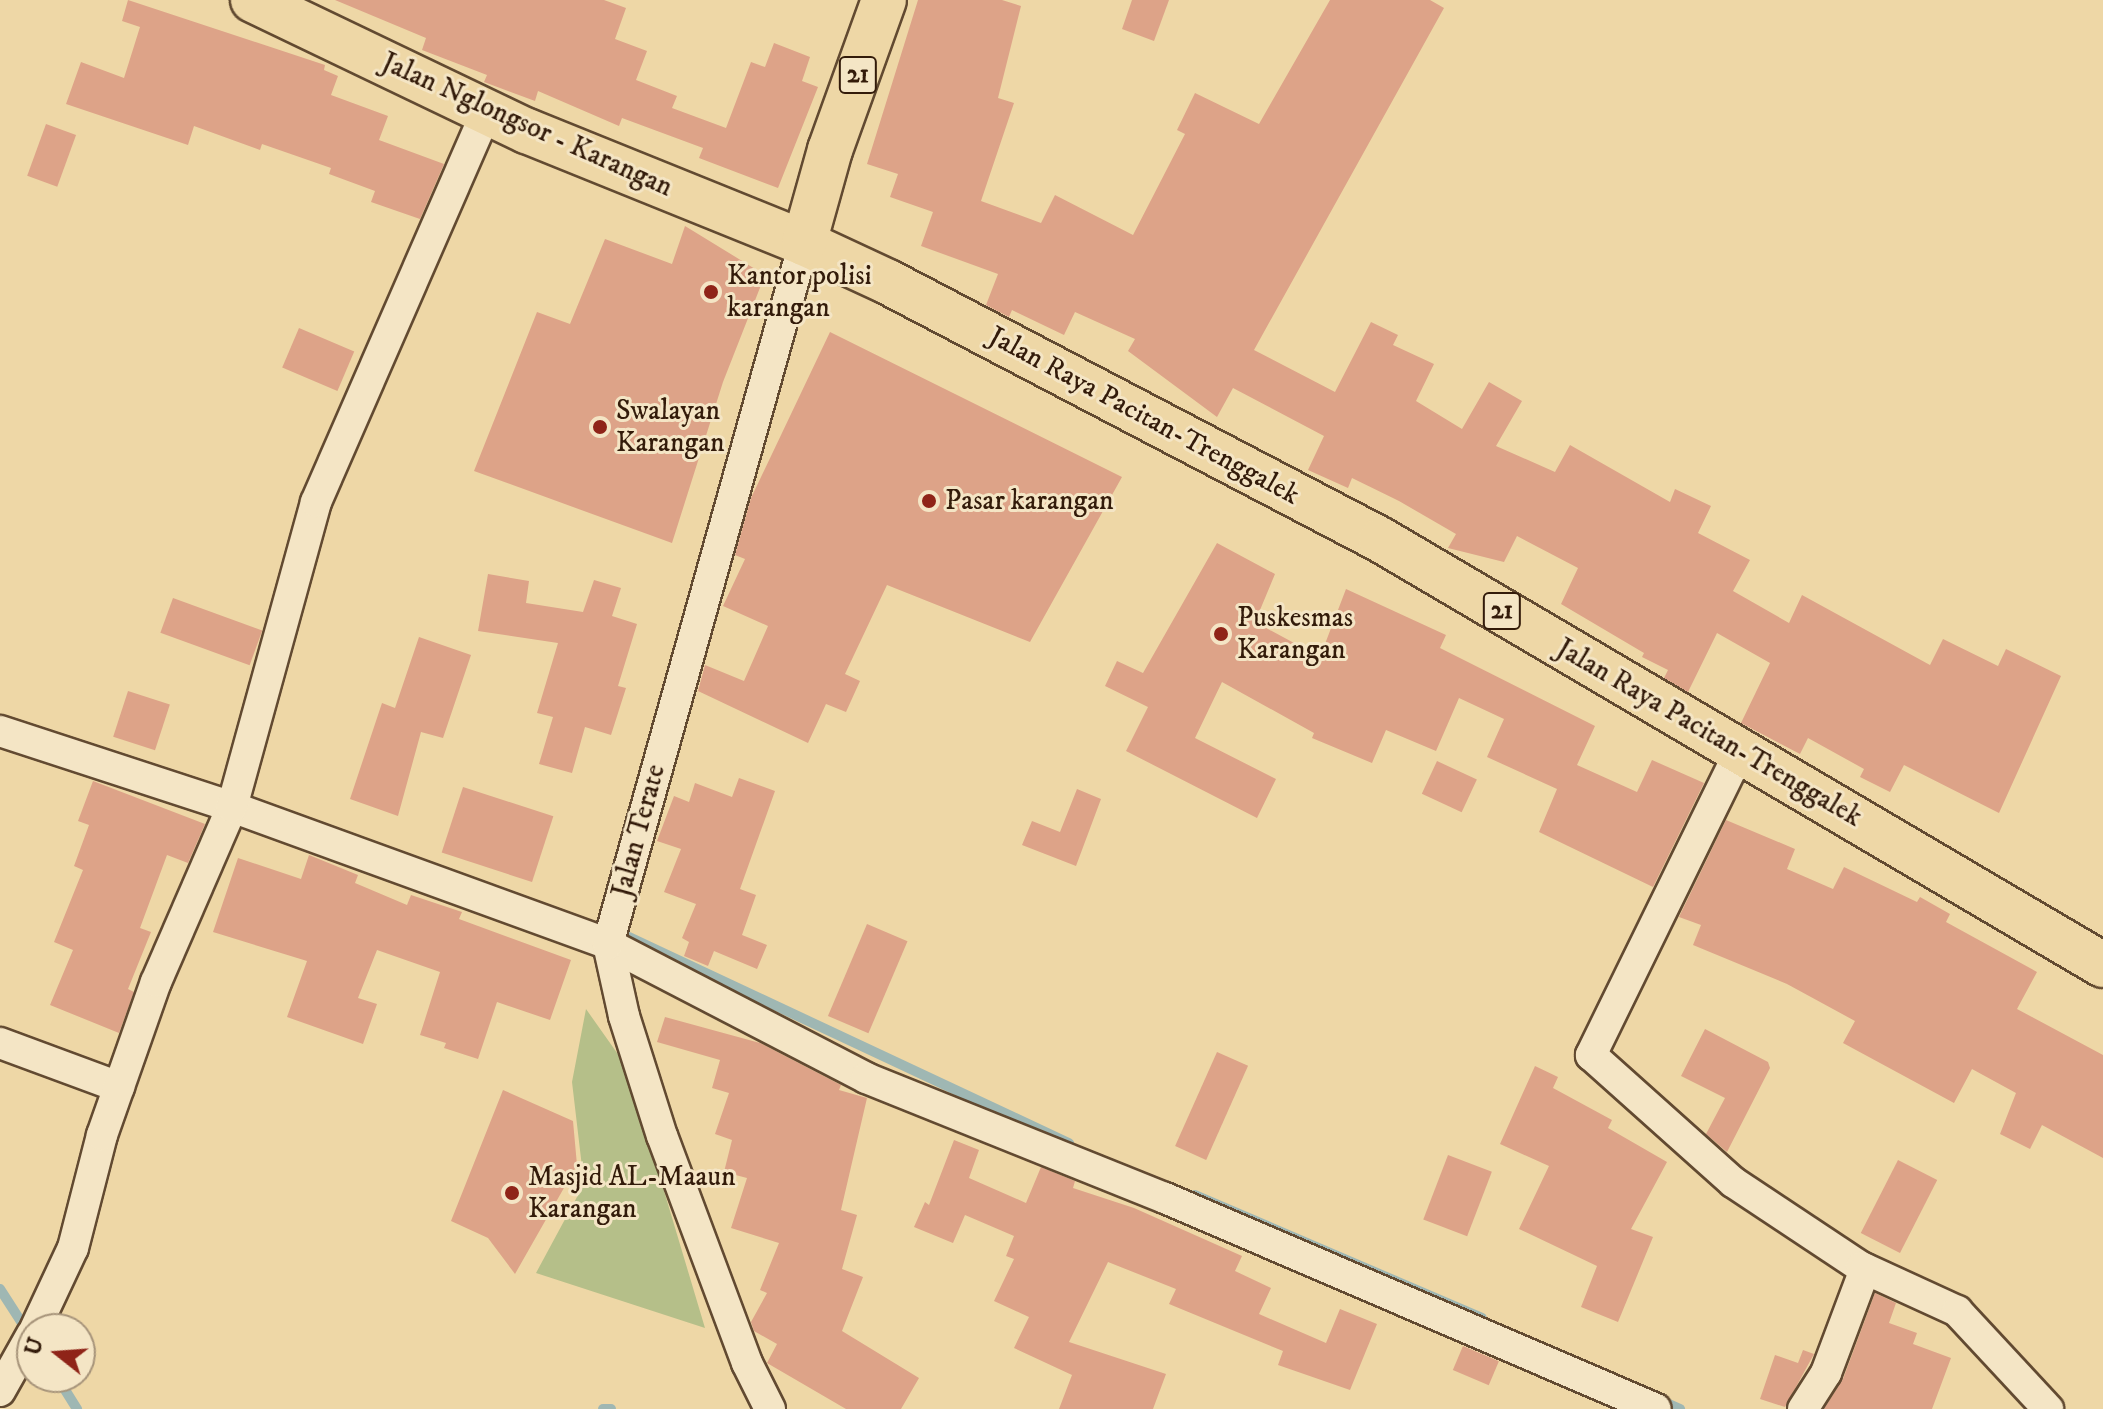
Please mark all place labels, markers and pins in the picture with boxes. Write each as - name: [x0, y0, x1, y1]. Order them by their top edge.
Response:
- place label: Kantor polisi karangan: [727, 259, 872, 325]
- marker: Kantor polisi karangan: [702, 283, 720, 301]
- place label: Swalayan Karangan: [616, 394, 725, 460]
- marker: Swalayan Karangan: [591, 418, 609, 436]
- place label: Pasar karangan: [945, 484, 1114, 518]
- marker: Pasar karangan: [920, 492, 938, 510]
- place label: Puskesmas Karangan: [1237, 601, 1353, 667]
- marker: Puskesmas Karangan: [1212, 625, 1230, 643]
- place label: Masjid AL-Maaun Karangan: [528, 1160, 736, 1226]
- marker: Masjid AL-Maaun Karangan: [503, 1184, 521, 1202]

